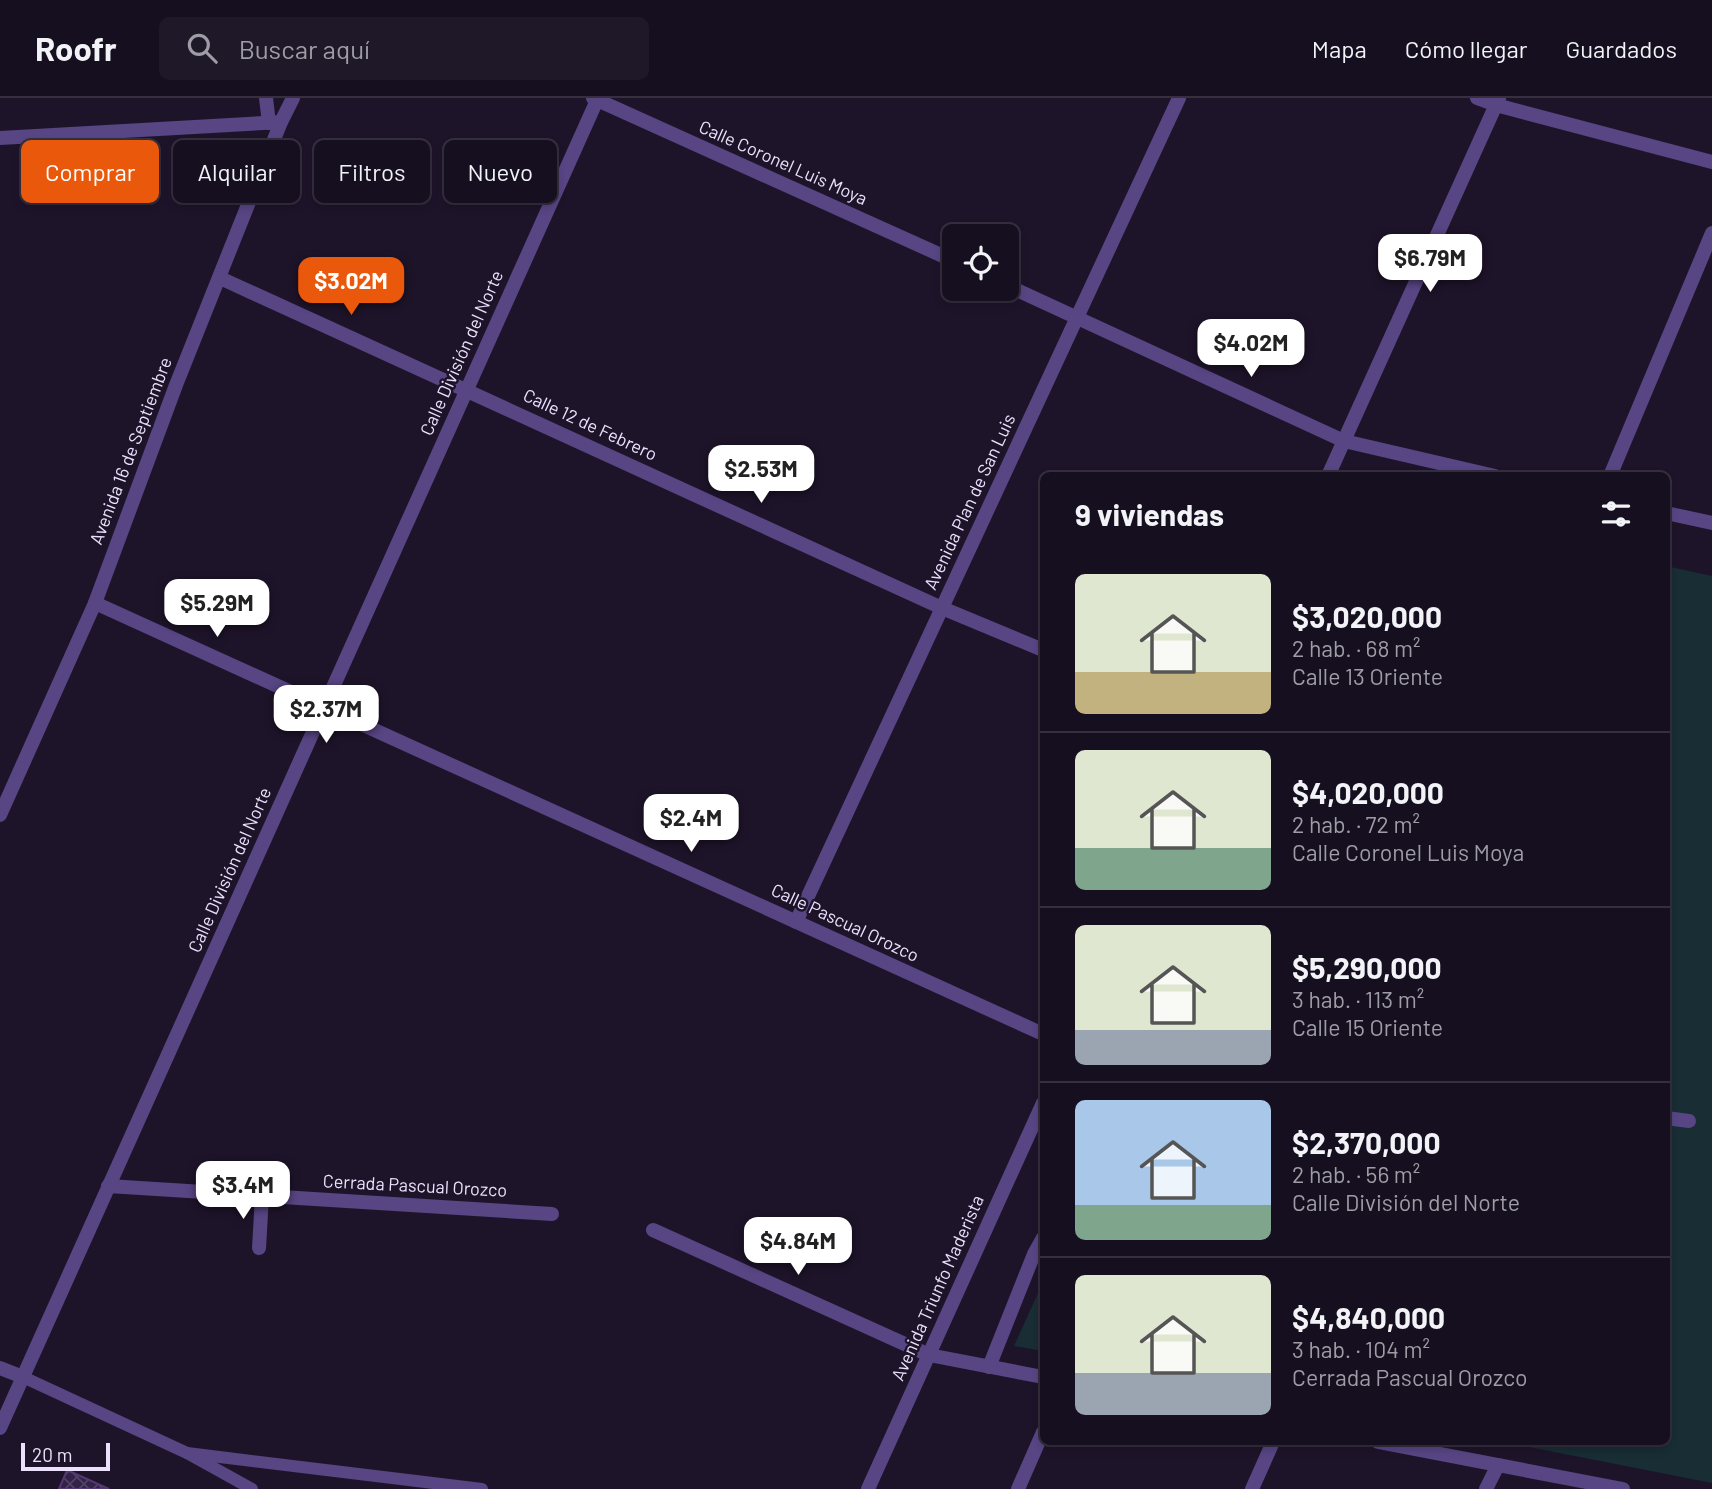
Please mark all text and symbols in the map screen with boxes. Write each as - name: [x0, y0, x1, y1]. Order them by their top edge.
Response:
- search box: [159, 17, 649, 80]
- text: Roofr: [35, 28, 117, 68]
- icon: search: [183, 29, 221, 67]
- text: Buscar aquí: [239, 33, 370, 64]
- text: Mapa: [1312, 34, 1367, 63]
- text: Cómo llegar: [1405, 34, 1527, 63]
- text: Guardados: [1565, 34, 1677, 63]
- street label: Calle Coronel Luis Moya: [696, 115, 871, 209]
- chip: Comprar: [21, 140, 159, 203]
- chip: Alquilar: [173, 140, 300, 203]
- chip: Filtros: [314, 140, 430, 203]
- chip: Nuevo: [444, 140, 557, 203]
- map controls: [942, 224, 1019, 301]
- button: locate: [942, 224, 1019, 301]
- pin: $6.79M: [1373, 234, 1487, 294]
- text: $6.79M: [1394, 243, 1466, 271]
- pin: $3.02M: [294, 258, 408, 317]
- text: $3.02M: [314, 266, 388, 294]
- street label: Calle División del Norte: [415, 267, 507, 439]
- pin: $4.02M: [1194, 320, 1308, 379]
- text: $4.02M: [1213, 328, 1289, 356]
- street label: Avenida 16 de Septiembre: [84, 354, 176, 547]
- street label: Calle 12 de Febrero: [520, 383, 661, 465]
- street label: Avenida Plan de San Luis: [919, 410, 1020, 593]
- pin: $2.53M: [704, 446, 818, 505]
- text: $2.53M: [724, 454, 798, 482]
- icon: filters: [1597, 495, 1635, 533]
- text: 9 viviendas: [1075, 496, 1224, 532]
- pin: $5.29M: [160, 580, 274, 639]
- text: $5.29M: [180, 588, 254, 616]
- text: $3,020,000: [1292, 598, 1442, 634]
- icon: home: [1131, 602, 1215, 686]
- text: 2 hab. · 68 m²: [1292, 634, 1421, 662]
- text: Calle 13 Oriente: [1292, 662, 1443, 690]
- pin: $2.37M: [269, 686, 383, 745]
- text: $2.37M: [290, 694, 362, 722]
- text: $4,020,000: [1292, 774, 1444, 810]
- icon: home: [1131, 778, 1215, 862]
- street label: Calle División del Norte: [183, 784, 275, 956]
- pin: $2.4M: [642, 794, 740, 854]
- text: $2.4M: [660, 803, 722, 831]
- text: 2 hab. · 72 m²: [1292, 810, 1420, 838]
- text: Calle Coronel Luis Moya: [1292, 838, 1524, 866]
- street label: Calle Pascual Orozco: [768, 878, 923, 966]
- text: $5,290,000: [1292, 949, 1442, 985]
- icon: home: [1131, 953, 1215, 1037]
- text: 3 hab. · 113 m²: [1292, 985, 1424, 1013]
- text: Calle 15 Oriente: [1292, 1013, 1443, 1041]
- text: $2,370,000: [1292, 1124, 1441, 1160]
- icon: home: [1131, 1128, 1215, 1212]
- text: 2 hab. · 56 m²: [1292, 1160, 1420, 1188]
- pin: $3.4M: [194, 1162, 292, 1221]
- street label: Cerrada Pascual Orozco: [322, 1169, 508, 1201]
- text: $3.4M: [212, 1170, 274, 1198]
- text: Calle División del Norte: [1292, 1188, 1520, 1216]
- street label: Avenida Triunfo Maderista: [886, 1191, 988, 1384]
- pin: $4.84M: [741, 1218, 855, 1277]
- text: $4.84M: [760, 1226, 836, 1254]
- text: $4,840,000: [1292, 1299, 1445, 1335]
- icon: home: [1131, 1303, 1215, 1387]
- text: 3 hab. · 104 m²: [1292, 1335, 1430, 1363]
- text: Cerrada Pascual Orozco: [1292, 1363, 1528, 1391]
- scale bar: [21, 1440, 110, 1472]
- text: 20 m: [32, 1443, 72, 1466]

